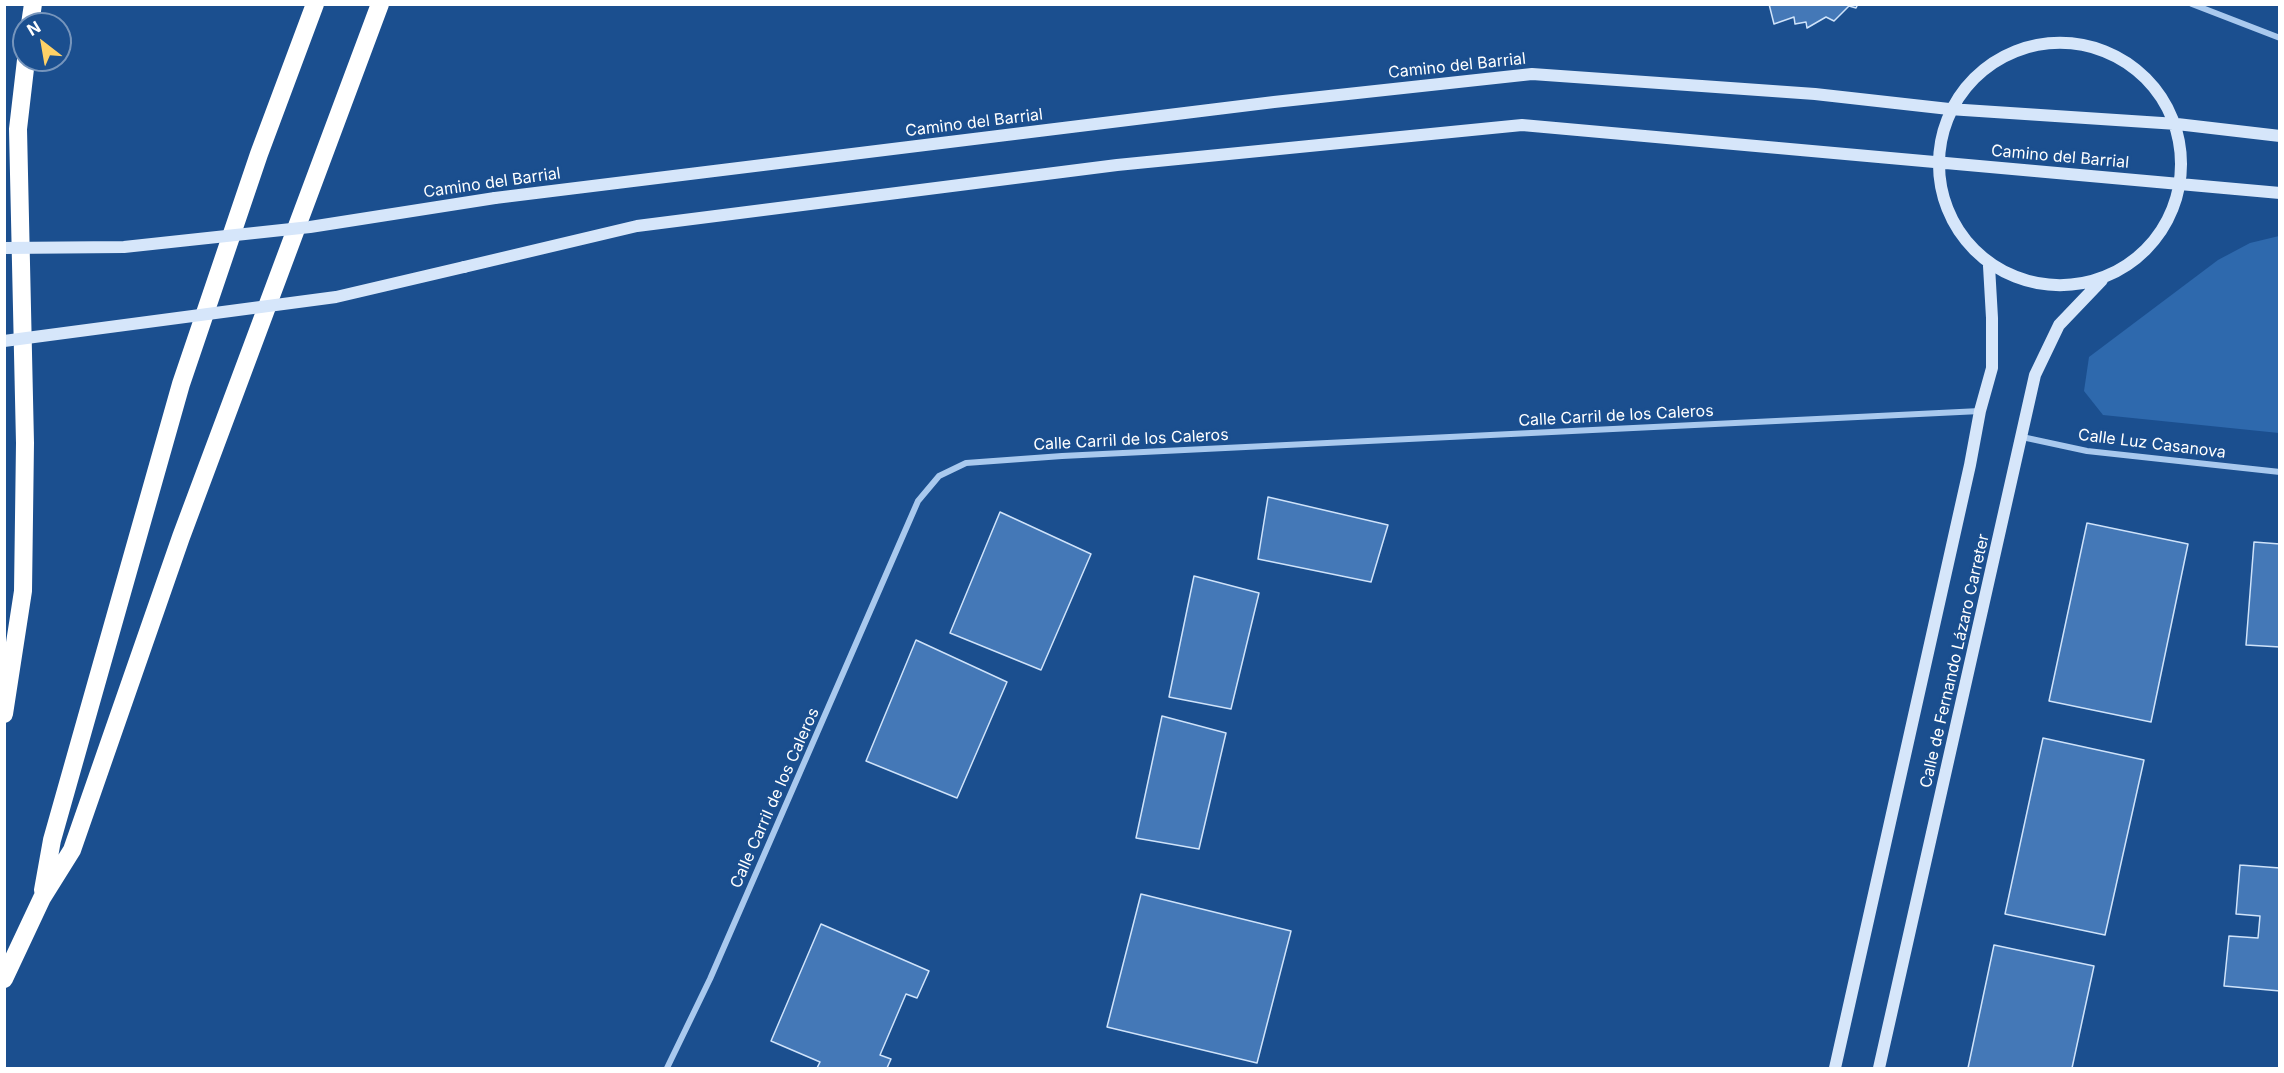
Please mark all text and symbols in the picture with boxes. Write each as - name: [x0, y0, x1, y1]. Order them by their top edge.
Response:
- north arrow: [12, 12, 72, 72]
- text: N: [23, 17, 44, 40]
- street label: Camino del Barrial: [1387, 49, 1527, 83]
- street label: Camino del Barrial: [904, 105, 1044, 141]
- street label: Camino del Barrial: [1990, 141, 2130, 173]
- street label: Camino del Barrial: [422, 164, 562, 202]
- street label: Calle Carril de los Caleros: [1518, 401, 1714, 431]
- street label: Calle Carril de los Caleros: [1033, 425, 1229, 455]
- street label: Calle Luz Casanova: [2077, 425, 2227, 463]
- street label: Calle de Fernando Lázaro Carreter: [1916, 532, 1994, 790]
- street label: Calle Carril de los Caleros: [726, 705, 824, 891]

